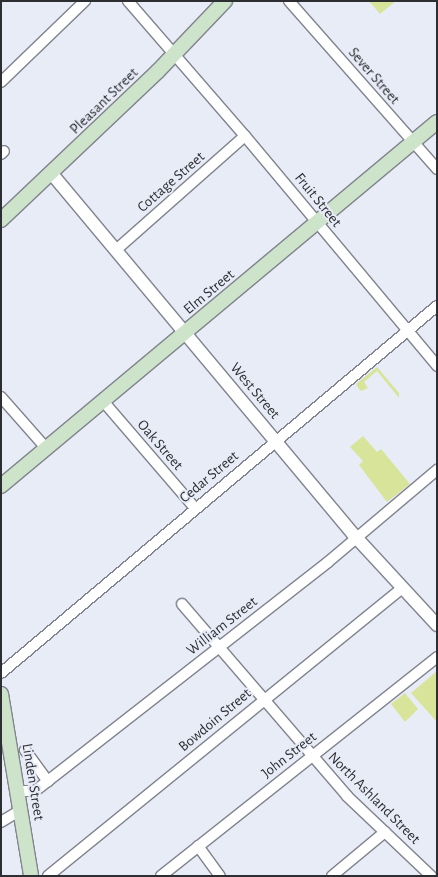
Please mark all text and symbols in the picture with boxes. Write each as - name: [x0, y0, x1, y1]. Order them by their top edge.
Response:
- street label: Sever Street: [344, 44, 404, 108]
- street label: Pleasant Street: [66, 64, 142, 138]
- street label: Cottage Street: [134, 148, 208, 216]
- street label: Fruit Street: [291, 169, 345, 231]
- street label: Elm Street: [180, 266, 238, 318]
- street label: West Street: [226, 359, 284, 423]
- street label: Oak Street: [133, 416, 187, 474]
- street label: Cedar Street: [176, 447, 242, 507]
- street label: William Street: [183, 593, 261, 659]
- street label: Bowdoin Street: [175, 684, 255, 756]
- street label: John Street: [258, 728, 320, 782]
- street label: Linden Street: [18, 742, 48, 822]
- street label: North Ashland Street: [324, 748, 424, 848]

